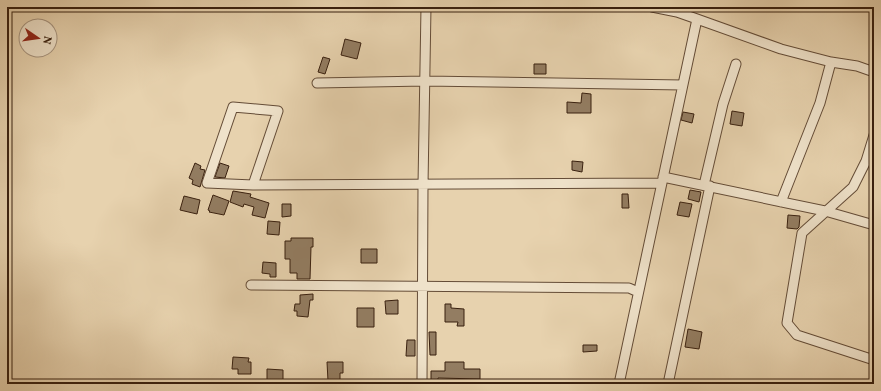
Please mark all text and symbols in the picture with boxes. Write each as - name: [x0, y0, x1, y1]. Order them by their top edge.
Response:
- north arrow: [18, 18, 58, 58]
- text: N: [38, 34, 54, 45]

